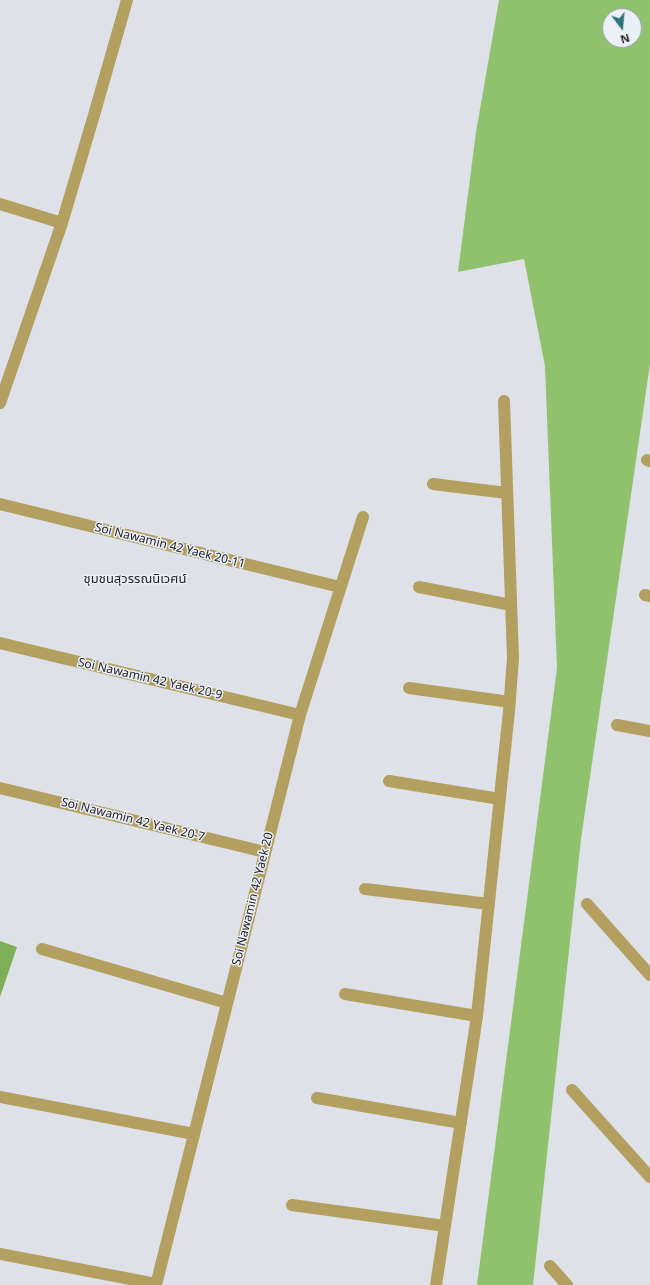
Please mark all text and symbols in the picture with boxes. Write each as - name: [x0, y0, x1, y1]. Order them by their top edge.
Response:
- north arrow: [602, 8, 642, 48]
- text: N: [619, 31, 632, 47]
- street label: Soi Nawamin 42 Yaek 20-11: [93, 520, 247, 572]
- district label: ชุมชนสุวรรณนิเวศน์: [84, 571, 186, 587]
- street label: Soi Nawamin 42 Yaek 20-9: [77, 655, 223, 703]
- street label: Soi Nawamin 42 Yaek 20-7: [60, 795, 206, 845]
- street label: Soi Nawamin 42 Yaek 20: [229, 831, 277, 967]

